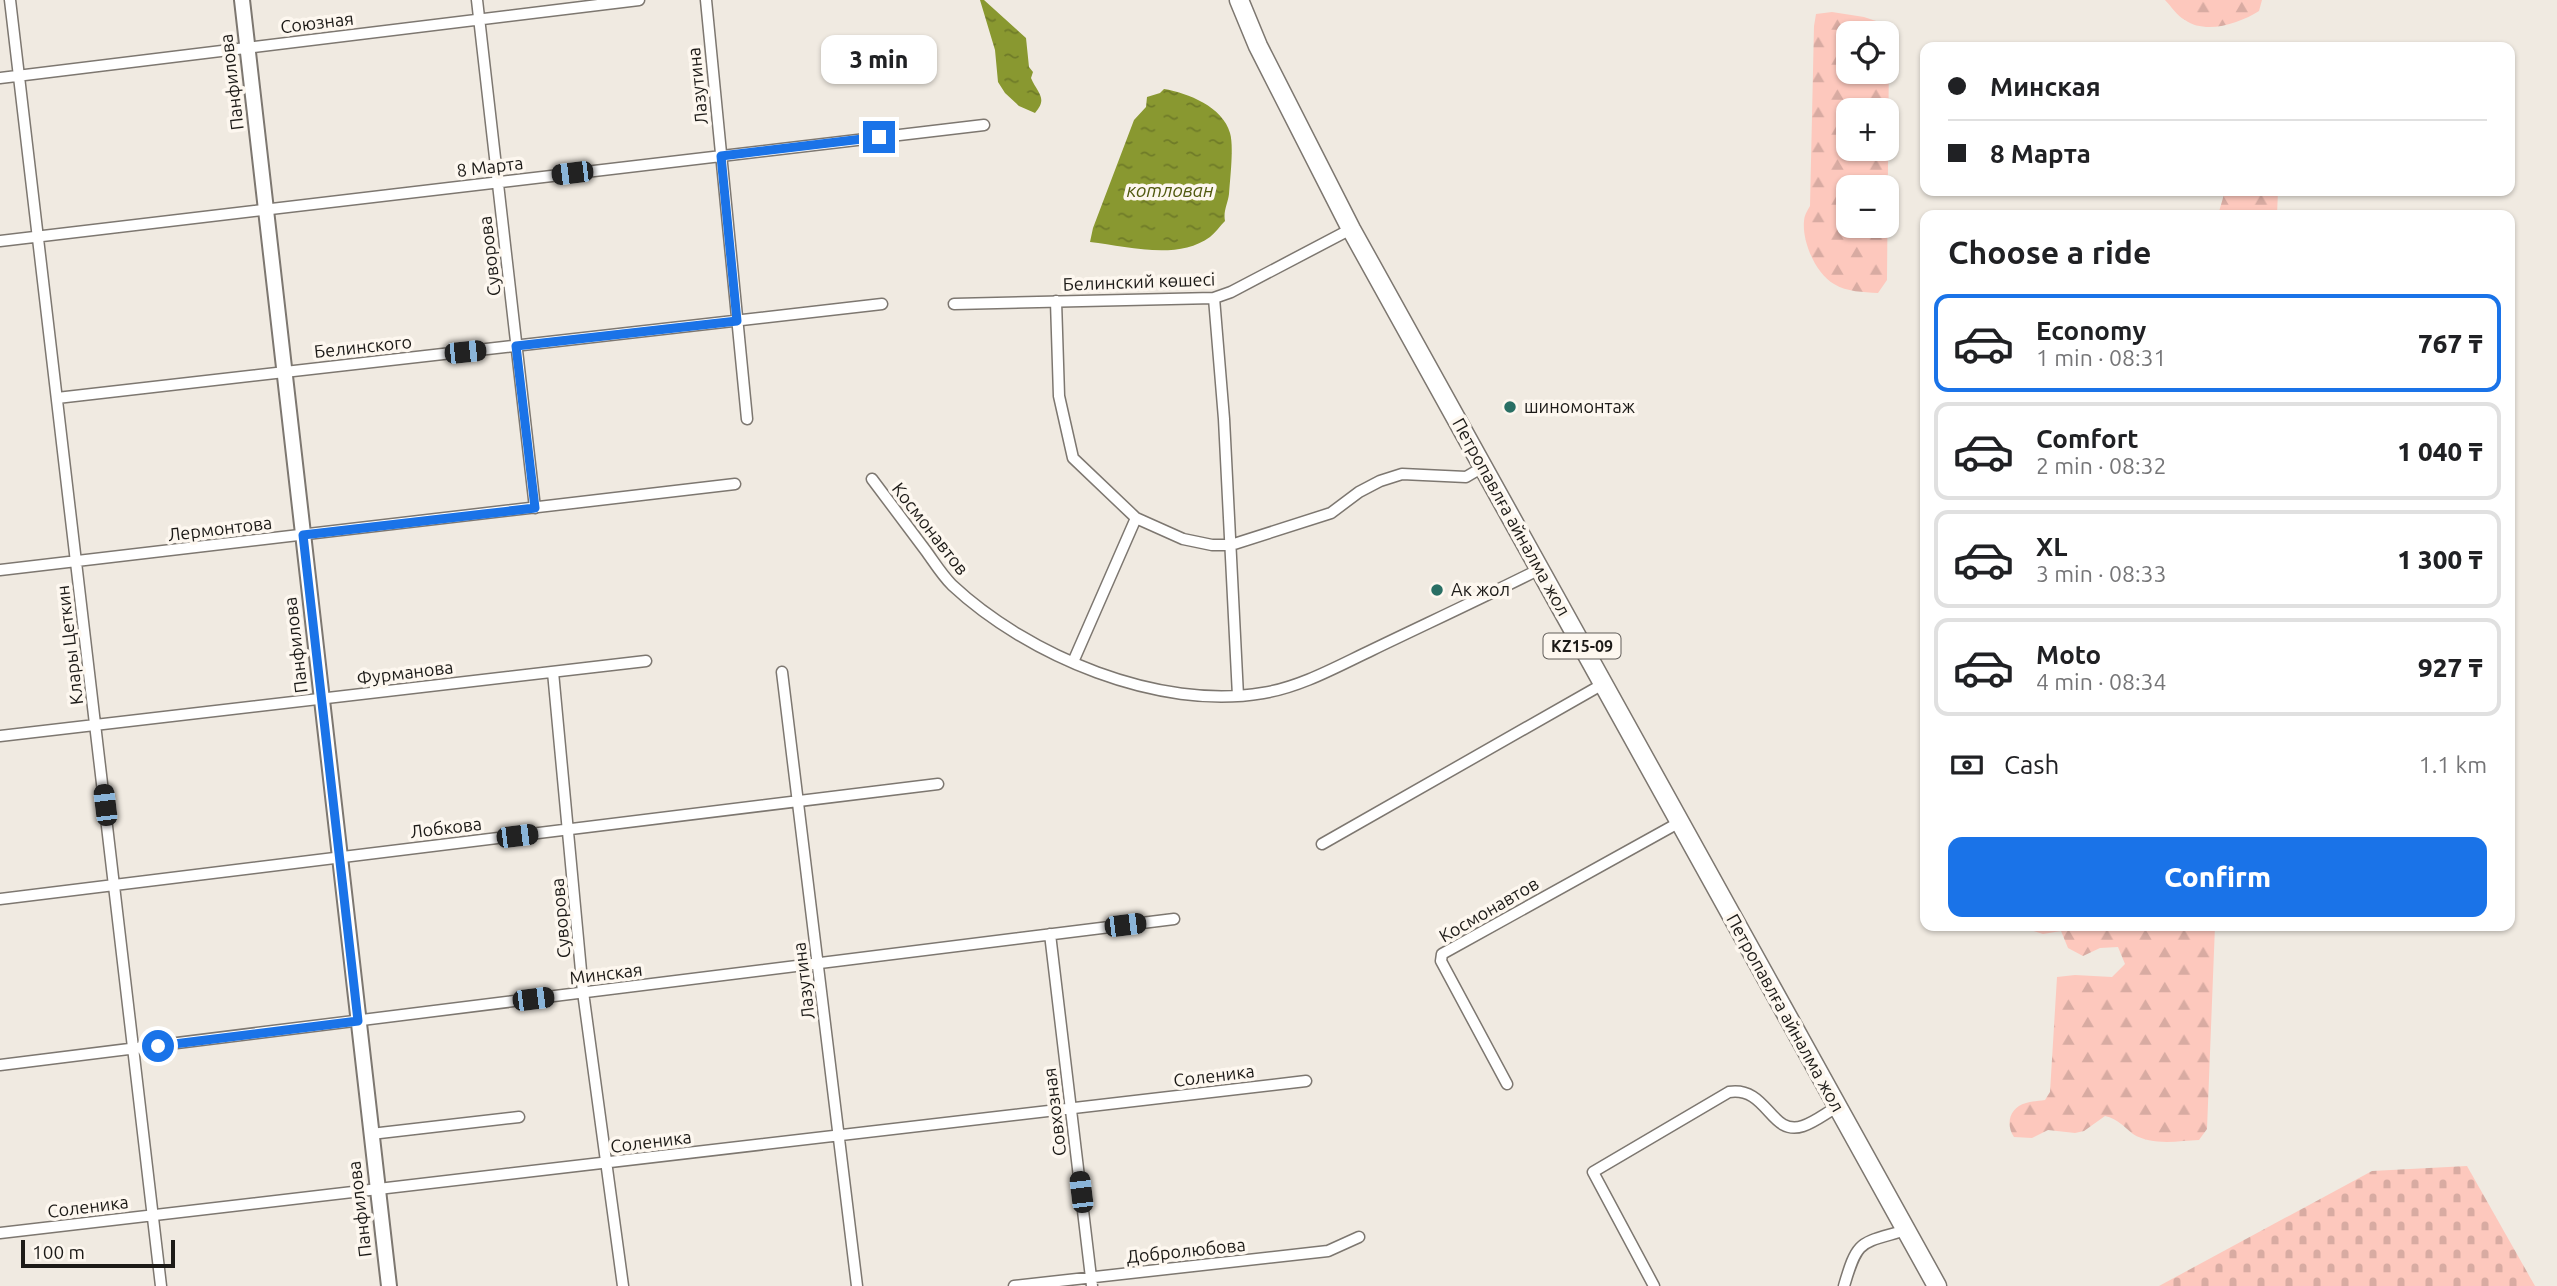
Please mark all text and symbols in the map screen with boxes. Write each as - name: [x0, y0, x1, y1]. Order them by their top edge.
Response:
- street label: Союзная: [279, 8, 355, 36]
- map controls: [1836, 21, 1899, 238]
- button: locate: [1836, 21, 1899, 84]
- street label: Панфилова: [215, 33, 247, 131]
- callout: 3 min: [821, 36, 937, 85]
- street label: Лазутина: [683, 46, 711, 126]
- text: 3 min: [850, 47, 908, 72]
- text: Минская: [1990, 72, 2101, 101]
- button: +: [1836, 98, 1899, 161]
- route end: [863, 121, 895, 153]
- text: 8 Марта: [1990, 139, 2091, 168]
- street label: 8 Марта: [455, 152, 524, 180]
- car: [550, 160, 595, 186]
- button: −: [1836, 175, 1899, 238]
- water label: котлован: [1126, 179, 1214, 201]
- street label: Суворова: [474, 215, 504, 297]
- text: Choose a ride: [1948, 234, 2151, 270]
- street label: Белинский көшесі: [1062, 268, 1216, 294]
- icon: car: [1952, 312, 2015, 375]
- text: Economy: [2036, 316, 2146, 345]
- text: 767 ₸: [2418, 329, 2483, 358]
- street label: Белинского: [313, 331, 413, 361]
- car: [444, 339, 487, 365]
- text: 1 min · 08:31: [2036, 345, 2167, 370]
- place label: шиномонтаж: [1524, 396, 1636, 416]
- marker: шиномонтаж: [1502, 399, 1518, 415]
- street label: Петропавлға айналма жол: [1449, 414, 1575, 619]
- icon: car: [1952, 420, 2015, 483]
- text: Comfort: [2036, 424, 2139, 453]
- text: 1 040 ₸: [2397, 437, 2483, 466]
- text: 2 min · 08:32: [2036, 453, 2167, 478]
- street label: Космонавтов: [889, 478, 973, 578]
- street label: Лермонтова: [167, 512, 273, 544]
- icon: car: [1952, 528, 2015, 591]
- text: XL: [2036, 532, 2067, 561]
- text: 1 300 ₸: [2397, 545, 2483, 574]
- text: 3 min · 08:33: [2036, 561, 2167, 586]
- place label: Ак жол: [1451, 579, 1510, 599]
- marker: Ак жол: [1429, 582, 1445, 598]
- street label: Клары Цеткин: [52, 584, 86, 706]
- street label: Панфилова: [279, 596, 311, 694]
- road number: KZ15-09: [1544, 634, 1620, 659]
- icon: car: [1952, 636, 2015, 699]
- text: Moto: [2036, 640, 2101, 669]
- text: 927 ₸: [2418, 653, 2483, 682]
- street label: Фурманова: [355, 656, 454, 688]
- text: 4 min · 08:34: [2036, 669, 2167, 694]
- icon: cash: [1948, 746, 1986, 784]
- text: Cash: [2004, 750, 2059, 779]
- text: 1.1 km: [2419, 752, 2487, 777]
- car: [93, 783, 118, 827]
- street label: Лобкова: [409, 813, 483, 841]
- car: [495, 823, 540, 849]
- button: Confirm: [1948, 837, 2487, 917]
- street label: Космонавтов: [1435, 873, 1542, 946]
- street label: Суворова: [547, 877, 573, 959]
- street label: Петропавлға айналма жол: [1723, 910, 1849, 1115]
- car: [1103, 912, 1148, 938]
- street label: Лазутина: [788, 941, 818, 1021]
- street label: Минская: [568, 959, 644, 987]
- car: [511, 986, 556, 1012]
- route start: [142, 1030, 174, 1062]
- street label: Соленика: [1172, 1060, 1256, 1090]
- street label: Совхозная: [1039, 1067, 1069, 1157]
- street label: Соленика: [609, 1126, 693, 1156]
- street label: Панфилова: [343, 1160, 375, 1258]
- car: [1069, 1170, 1094, 1214]
- street label: Соленика: [46, 1191, 130, 1221]
- street label: Добролюбова: [1125, 1234, 1246, 1266]
- scale bar: [21, 1237, 175, 1269]
- text: 100 m: [32, 1241, 85, 1263]

